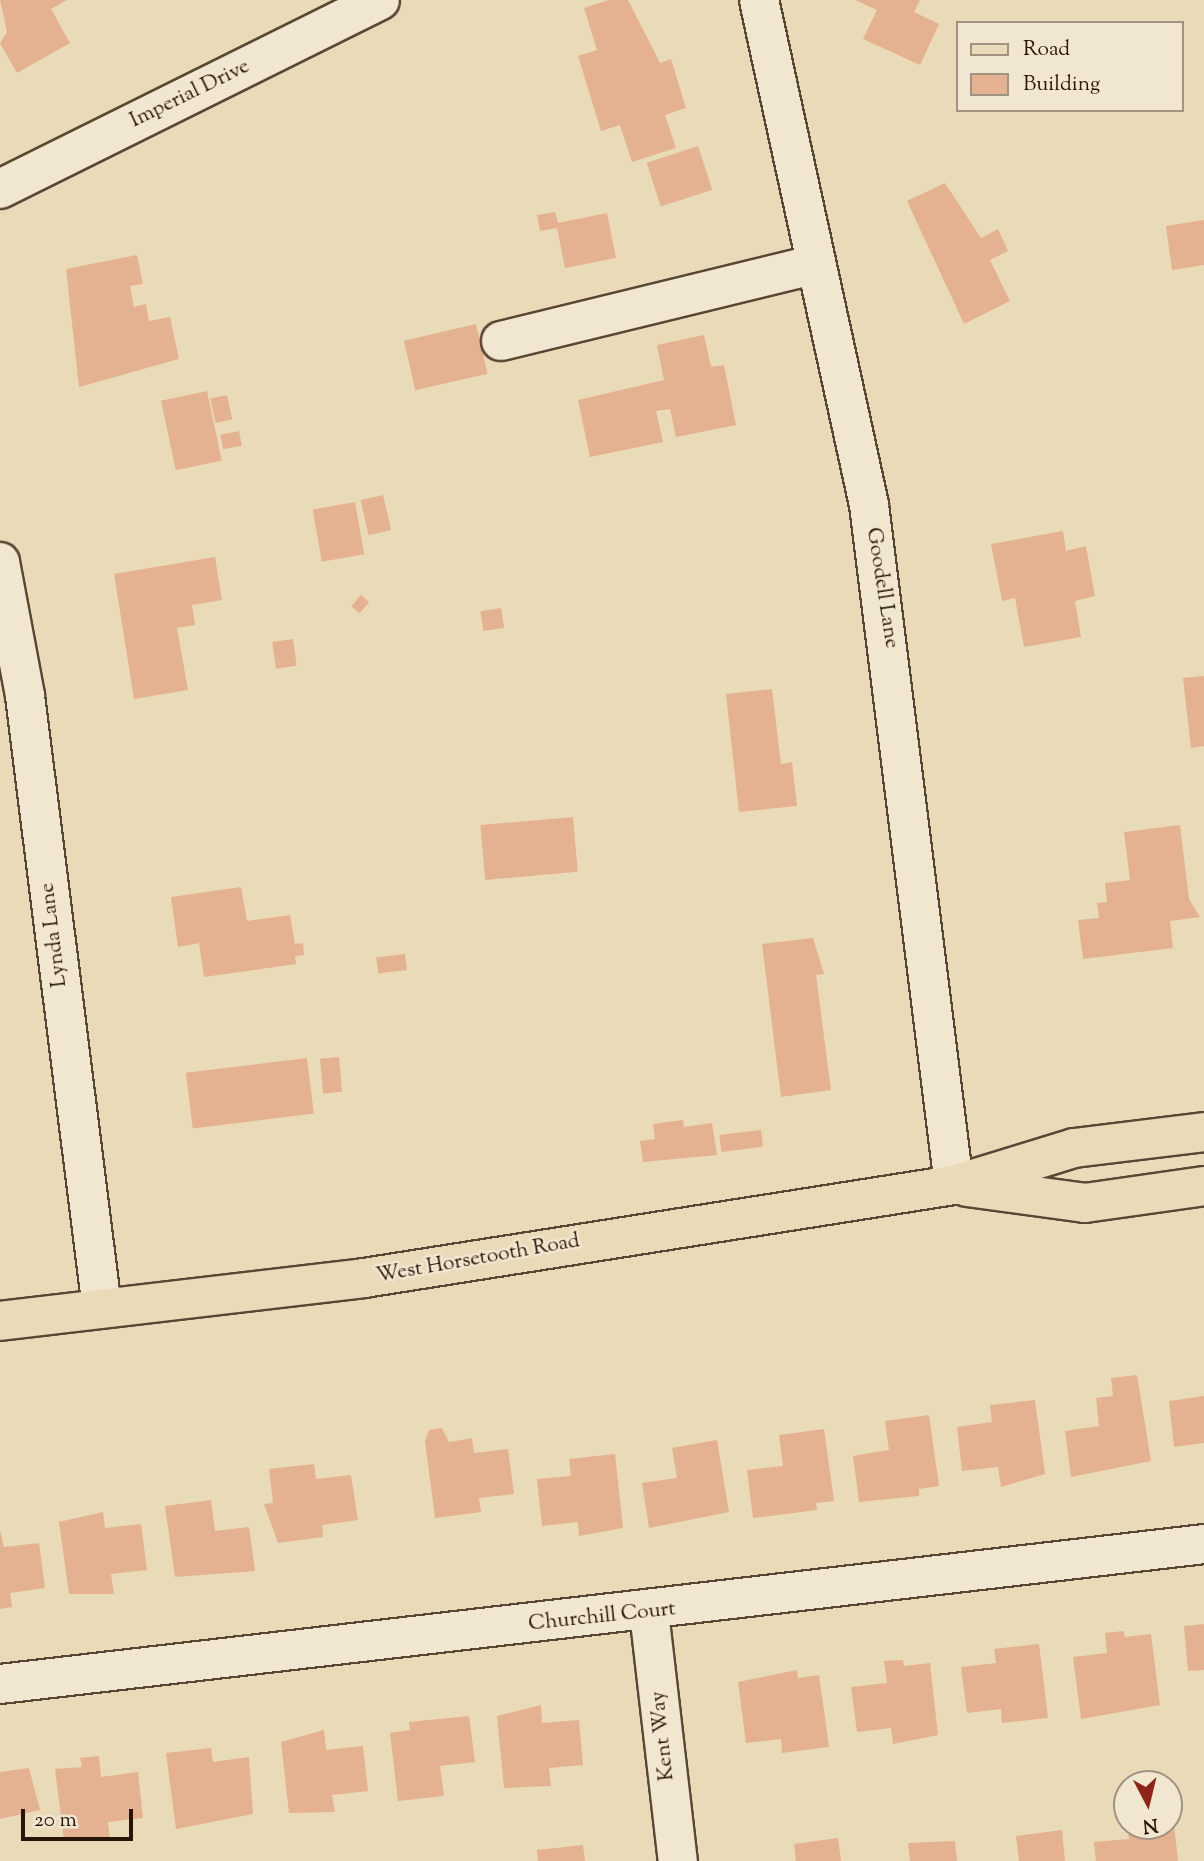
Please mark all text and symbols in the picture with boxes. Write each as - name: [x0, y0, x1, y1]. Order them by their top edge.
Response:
- legend: [956, 21, 1183, 112]
- text: Road: [1023, 35, 1070, 65]
- street label: Imperial Drive: [126, 54, 254, 134]
- text: Building: [1023, 70, 1100, 100]
- street label: Goodell Lane: [860, 526, 904, 650]
- street label: Lynda Lane: [35, 881, 73, 989]
- street label: West Horsetooth Road: [374, 1229, 582, 1289]
- street label: Churchill Court: [527, 1597, 677, 1637]
- street label: Kent Way: [646, 1690, 680, 1782]
- north arrow: [1113, 1770, 1183, 1840]
- scale bar: [24, 1794, 136, 1838]
- text: 20 m: [34, 1806, 77, 1836]
- text: N: [1141, 1810, 1160, 1839]

